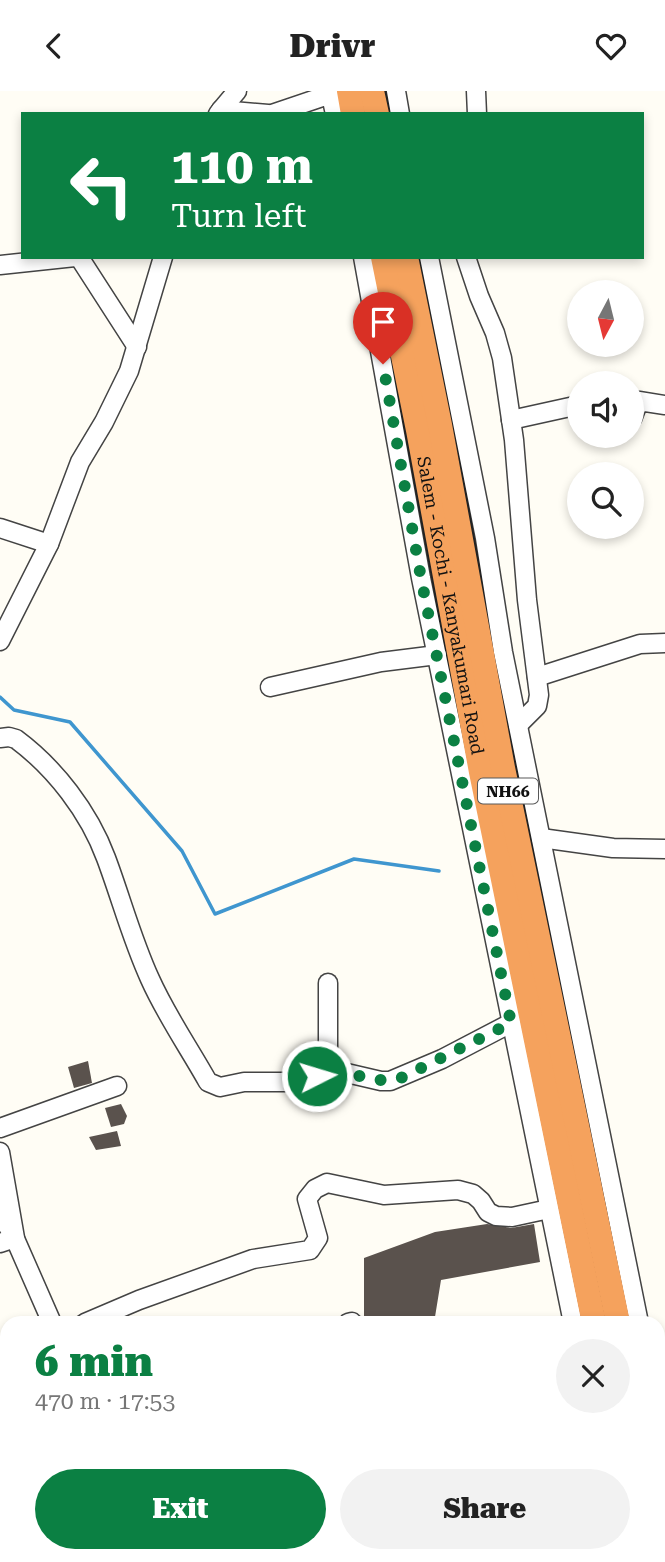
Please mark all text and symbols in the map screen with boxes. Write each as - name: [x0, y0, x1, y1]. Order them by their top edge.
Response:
- icon: back: [35, 27, 73, 65]
- text: Drivr: [289, 27, 376, 65]
- icon: heart: [592, 27, 630, 65]
- text: 110 m: [171, 138, 313, 195]
- icon: left: [56, 140, 147, 231]
- text: Turn left: [171, 197, 306, 235]
- north arrow: [567, 280, 644, 357]
- map controls: [567, 280, 644, 539]
- pin: [353, 292, 413, 364]
- icon: arrive: [364, 303, 402, 341]
- button: sound: [567, 371, 644, 448]
- street label: Salem - Kochi - Kanyakumari Road: [413, 455, 489, 757]
- button: search: [567, 462, 644, 539]
- road number: NH66: [478, 779, 538, 803]
- position arrow: [280, 1039, 354, 1113]
- text: 6 min: [35, 1337, 153, 1386]
- button: close: [556, 1339, 630, 1413]
- text: 470 m · 17:53: [35, 1388, 175, 1415]
- button: Exit: [35, 1469, 326, 1549]
- button: Share: [340, 1469, 630, 1549]

